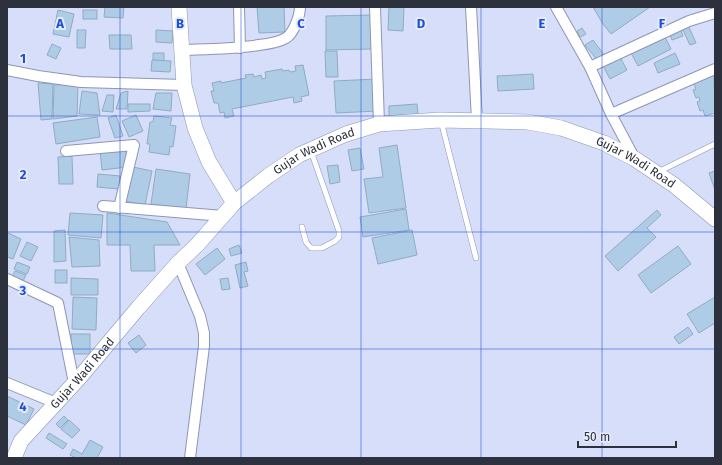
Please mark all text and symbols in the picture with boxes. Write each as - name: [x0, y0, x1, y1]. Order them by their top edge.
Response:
- text: A: [55, 16, 64, 31]
- text: B: [176, 16, 184, 31]
- text: C: [297, 16, 305, 31]
- text: D: [417, 16, 426, 31]
- text: E: [539, 16, 546, 31]
- text: F: [659, 16, 666, 31]
- text: 1: [20, 51, 26, 66]
- street label: Gujar Wadi Road: [270, 125, 356, 177]
- street label: Gujar Wadi Road: [594, 134, 678, 191]
- text: 2: [20, 167, 27, 182]
- text: 3: [19, 283, 27, 298]
- street label: Gujar Wadi Road: [47, 335, 117, 411]
- text: 4: [19, 399, 27, 414]
- scale bar: [578, 423, 676, 449]
- text: 50 m: [584, 430, 610, 444]

